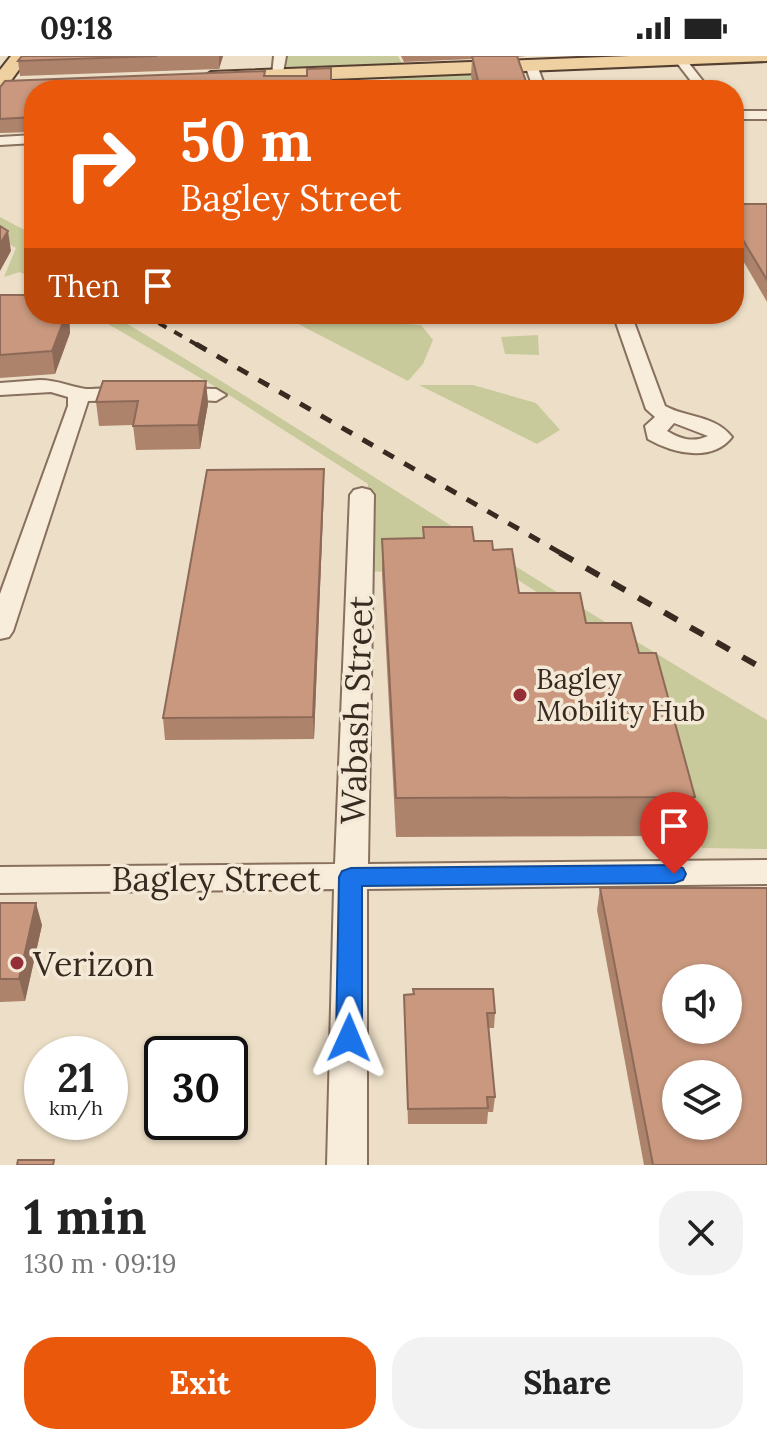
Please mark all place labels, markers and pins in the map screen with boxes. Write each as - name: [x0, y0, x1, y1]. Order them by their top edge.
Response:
- place label: Bagley Mobility Hub: [536, 661, 705, 729]
- marker: Bagley Mobility Hub: [511, 686, 529, 704]
- pin: [640, 792, 708, 874]
- place label: Verizon: [32, 942, 154, 985]
- marker: Verizon: [8, 954, 26, 972]

